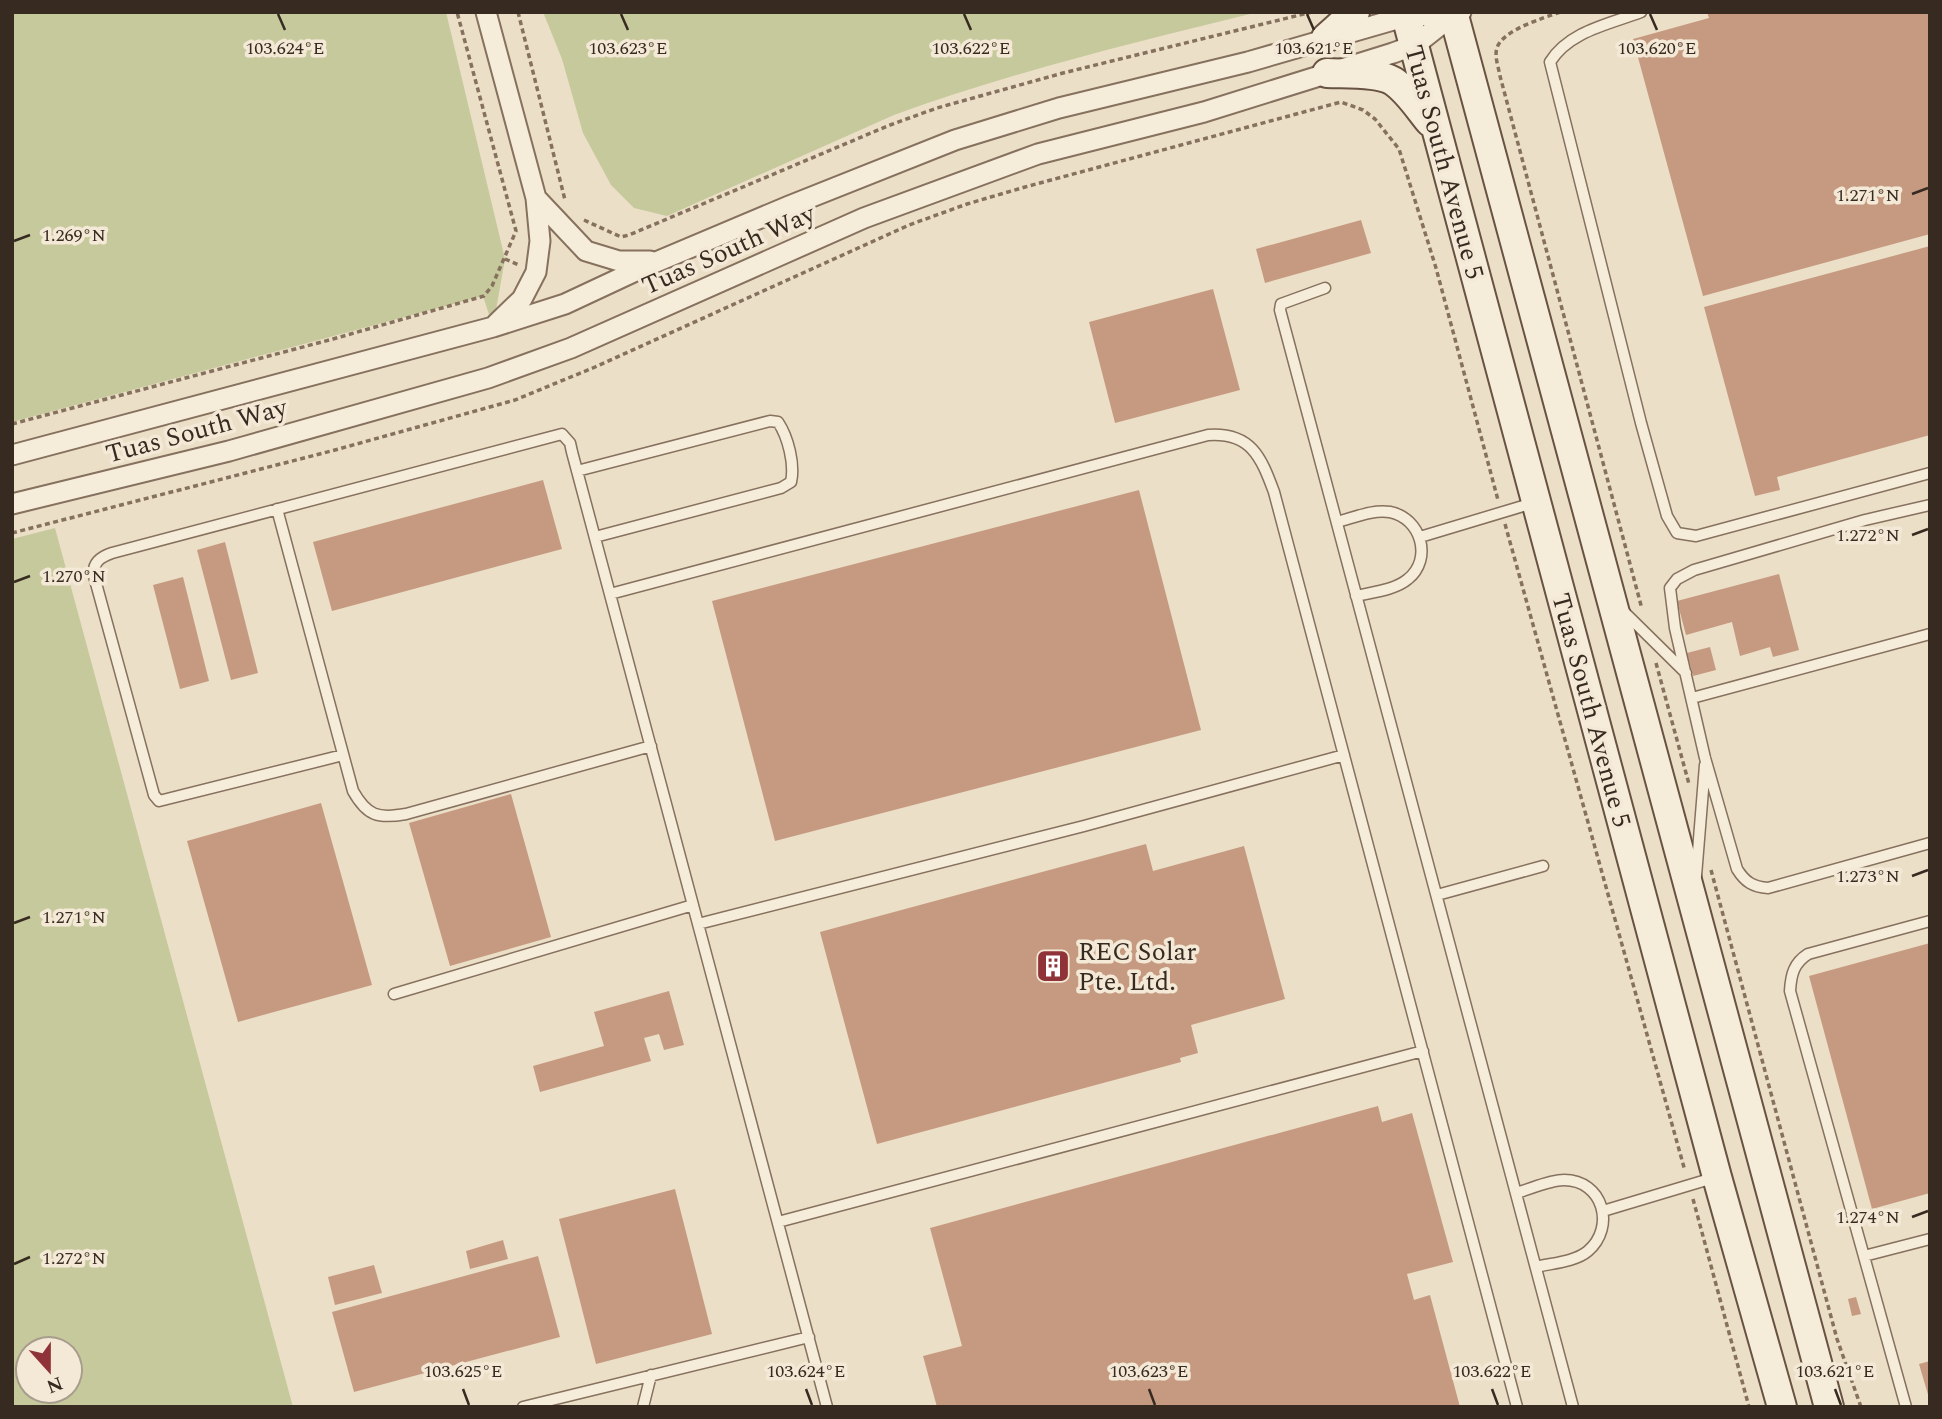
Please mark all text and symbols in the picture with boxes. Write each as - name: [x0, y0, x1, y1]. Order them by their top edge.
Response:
- text: 103.624°E: [245, 35, 325, 62]
- text: 103.623°E: [588, 35, 668, 62]
- text: 103.622°E: [931, 35, 1011, 62]
- text: 103.621°E: [1274, 35, 1354, 62]
- text: 103.620°E: [1617, 35, 1697, 62]
- street label: Tuas South Avenue 5: [1393, 40, 1495, 284]
- text: 1.271°N: [1836, 182, 1900, 209]
- street label: Tuas South Way: [635, 193, 823, 306]
- text: 1.269°N: [42, 222, 106, 249]
- street label: Tuas South Way: [101, 387, 293, 474]
- text: 1.272°N: [1836, 522, 1900, 549]
- text: 1.270°N: [42, 563, 106, 590]
- street label: Tuas South Avenue 5: [1540, 588, 1642, 832]
- text: 1.273°N: [1836, 863, 1900, 890]
- text: 1.271°N: [42, 904, 106, 931]
- place label: REC Solar Pte. Ltd.: [1078, 932, 1197, 1002]
- building icon: REC Solar Pte. Ltd.: [1034, 947, 1072, 985]
- text: 1.274°N: [1836, 1204, 1900, 1231]
- text: 1.272°N: [42, 1245, 106, 1272]
- north arrow: [14, 1335, 84, 1405]
- text: 103.625°E: [423, 1358, 503, 1385]
- text: 103.624°E: [766, 1358, 846, 1385]
- text: 103.623°E: [1109, 1358, 1189, 1385]
- text: 103.622°E: [1452, 1358, 1532, 1385]
- text: 103.621°E: [1795, 1358, 1875, 1385]
- text: N: [42, 1368, 67, 1401]

